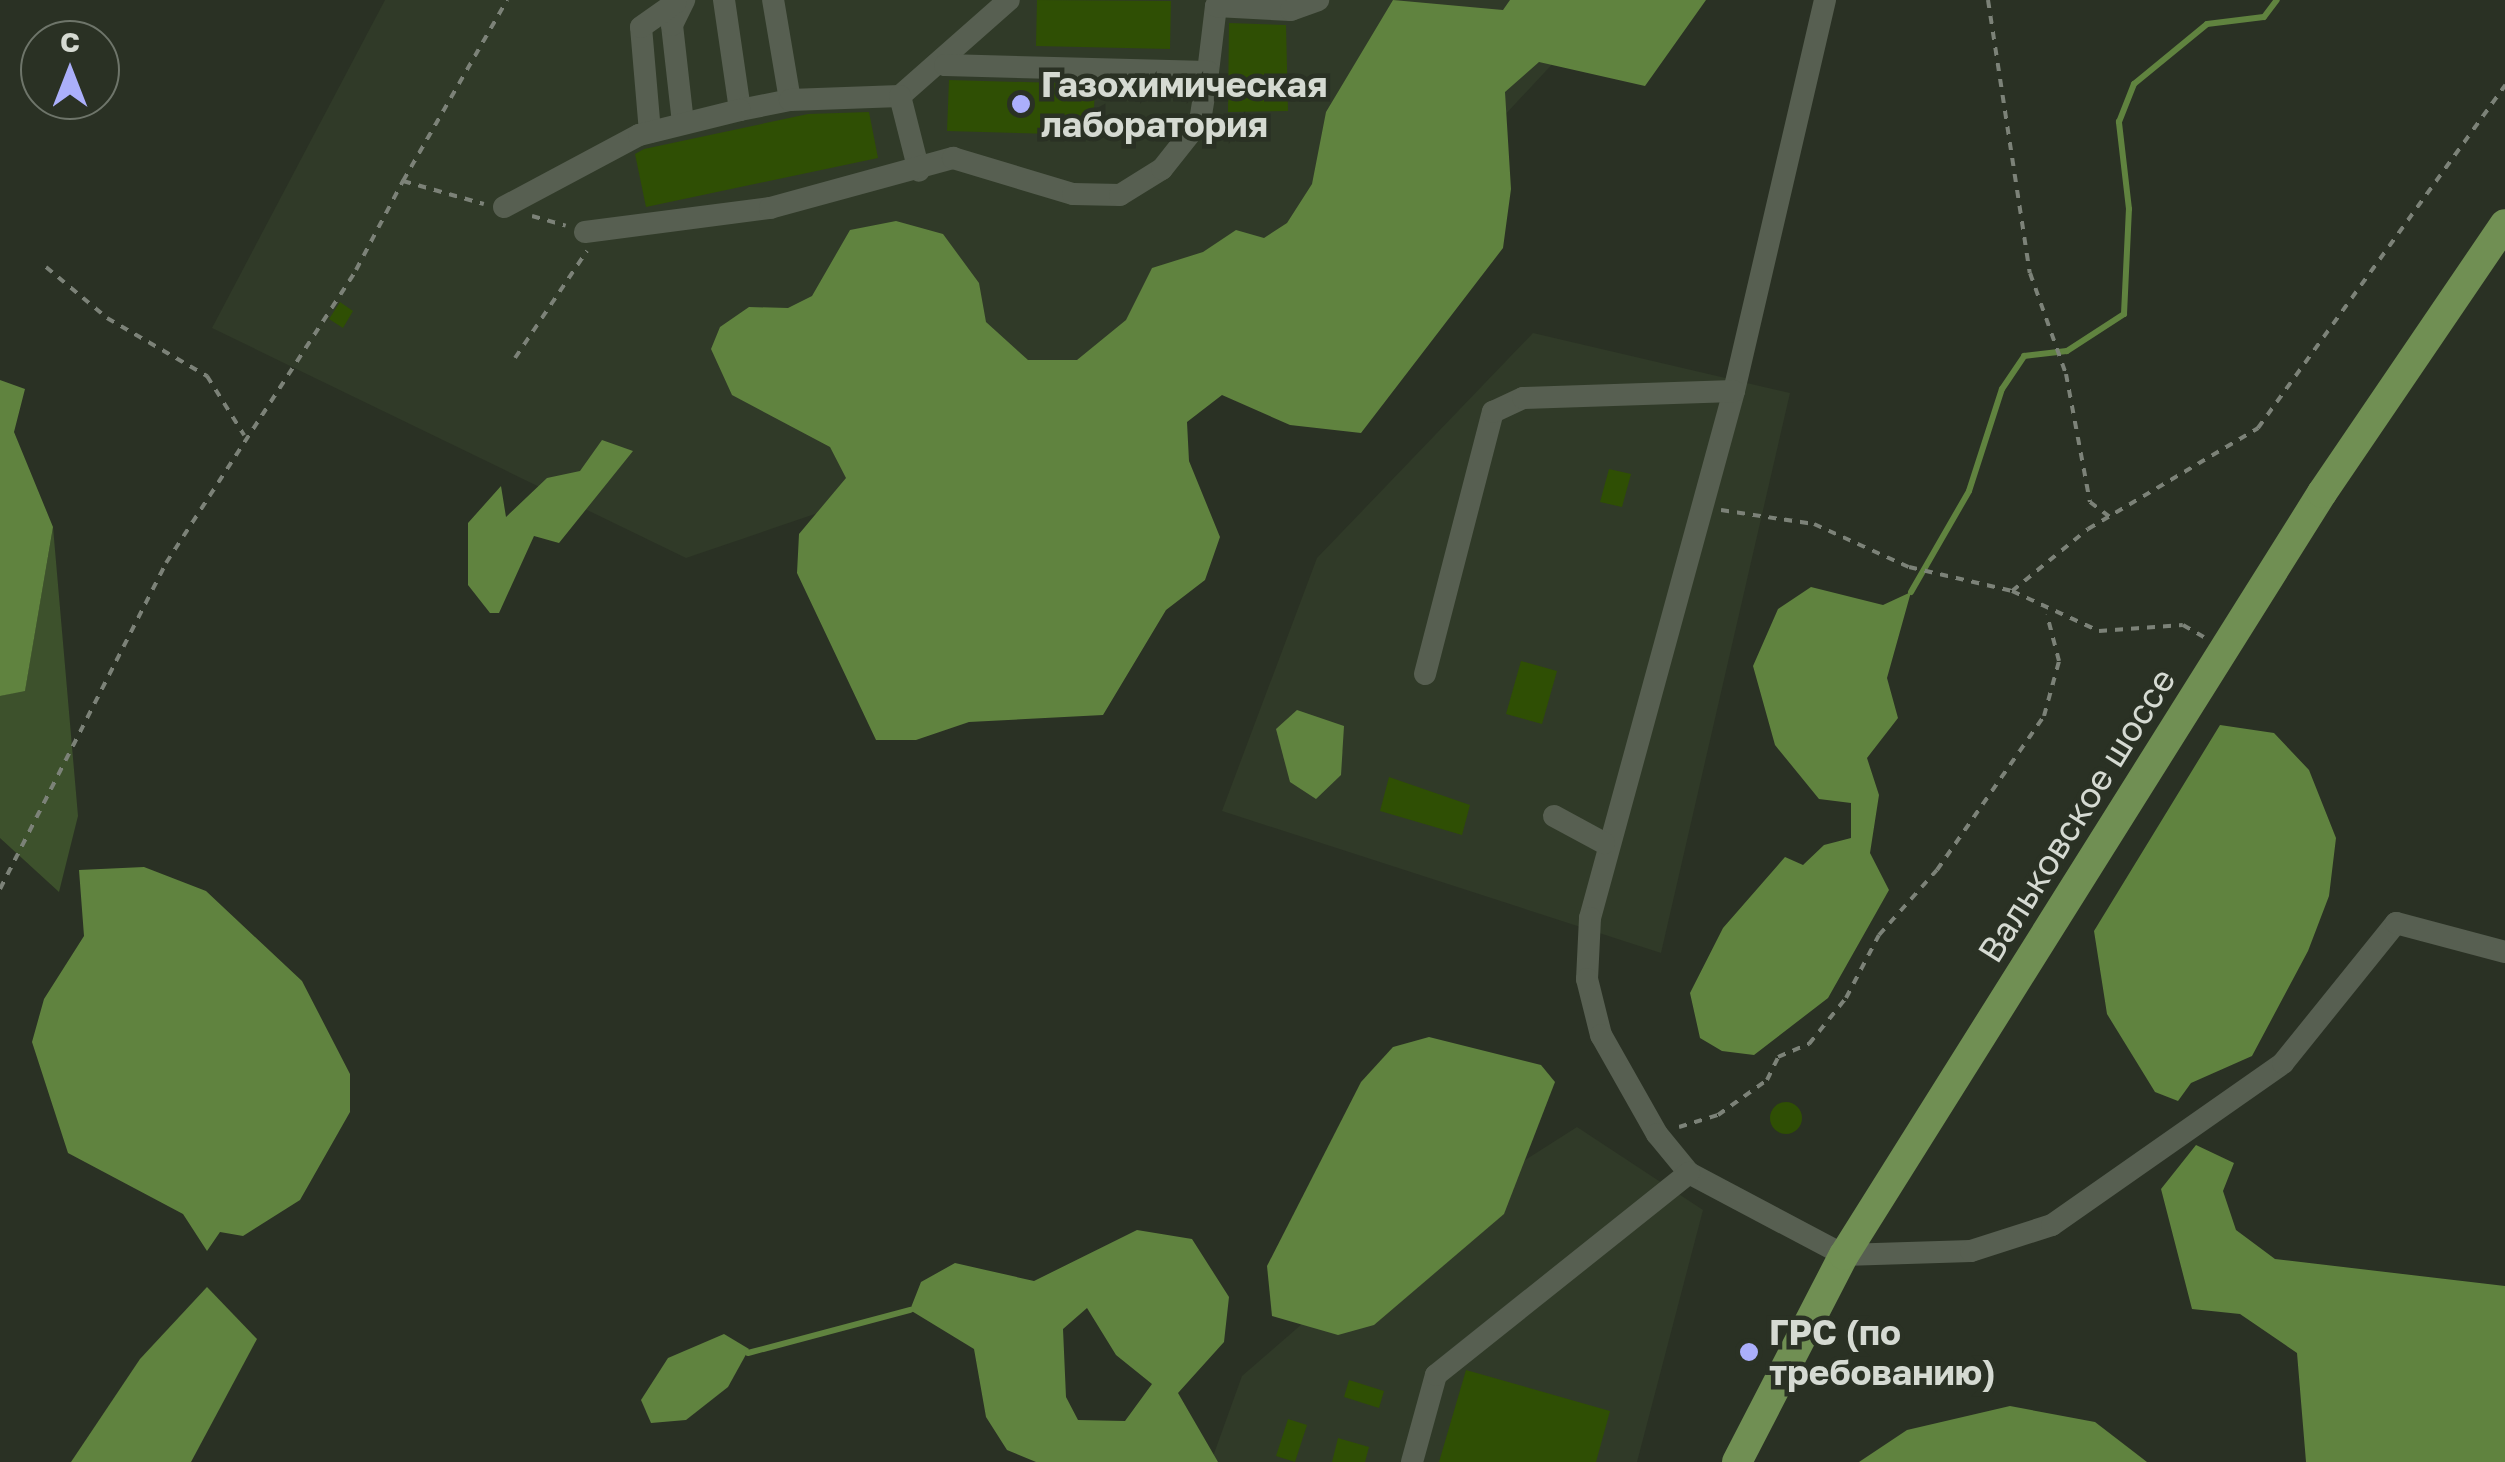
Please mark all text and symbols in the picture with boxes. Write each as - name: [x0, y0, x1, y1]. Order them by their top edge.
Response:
- north arrow: [20, 20, 120, 120]
- text: С: [60, 25, 80, 58]
- place label: Газохимическая лаборатория: [1041, 63, 1327, 145]
- marker: Газохимическая лаборатория: [1010, 93, 1032, 115]
- street label: Вальковское шоссе: [1968, 660, 2184, 970]
- place label: ГРС (по требованию): [1769, 1311, 1996, 1393]
- marker: ГРС (по требованию): [1738, 1341, 1760, 1363]

